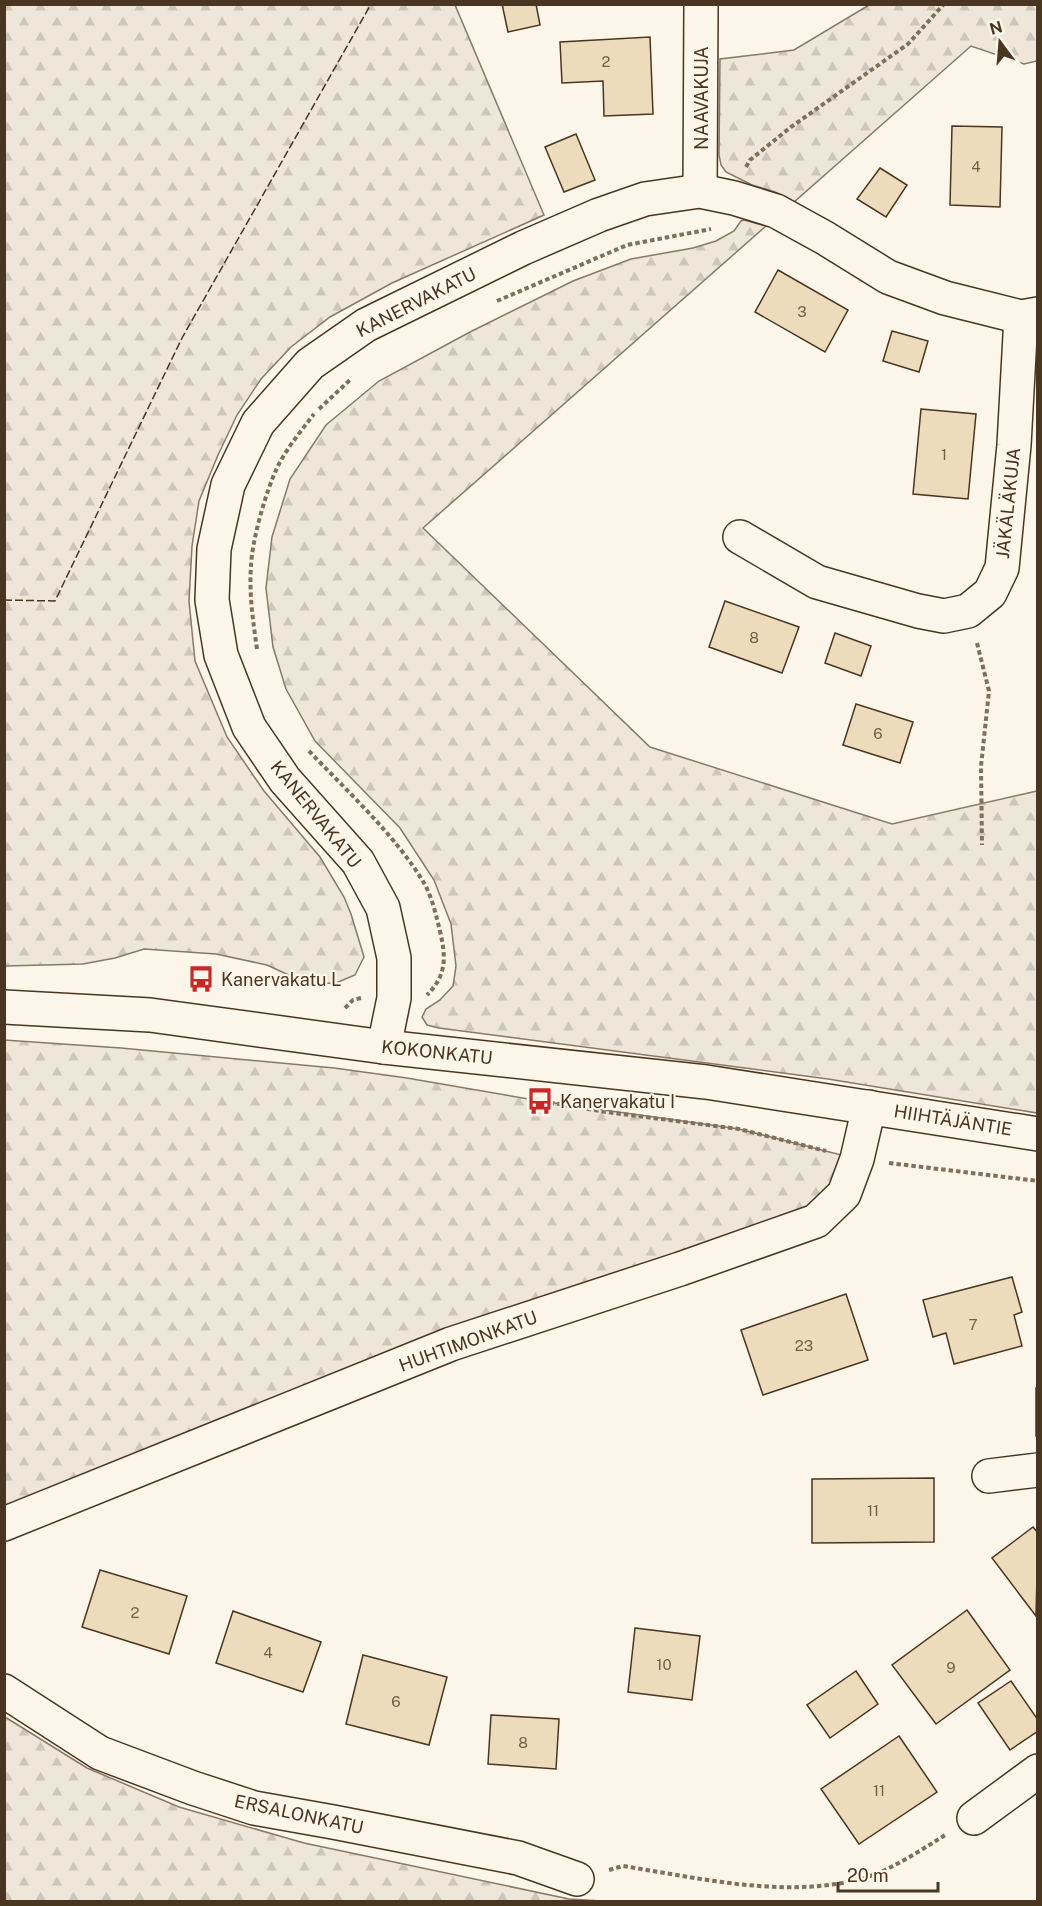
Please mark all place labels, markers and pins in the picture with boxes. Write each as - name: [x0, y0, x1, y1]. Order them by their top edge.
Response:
- bus stop icon: Kanervakatu L: [186, 964, 216, 994]
- place label: Kanervakatu L: [221, 969, 341, 990]
- bus stop icon: Kanervakatu I: [525, 1086, 555, 1116]
- place label: Kanervakatu I: [560, 1091, 675, 1112]

